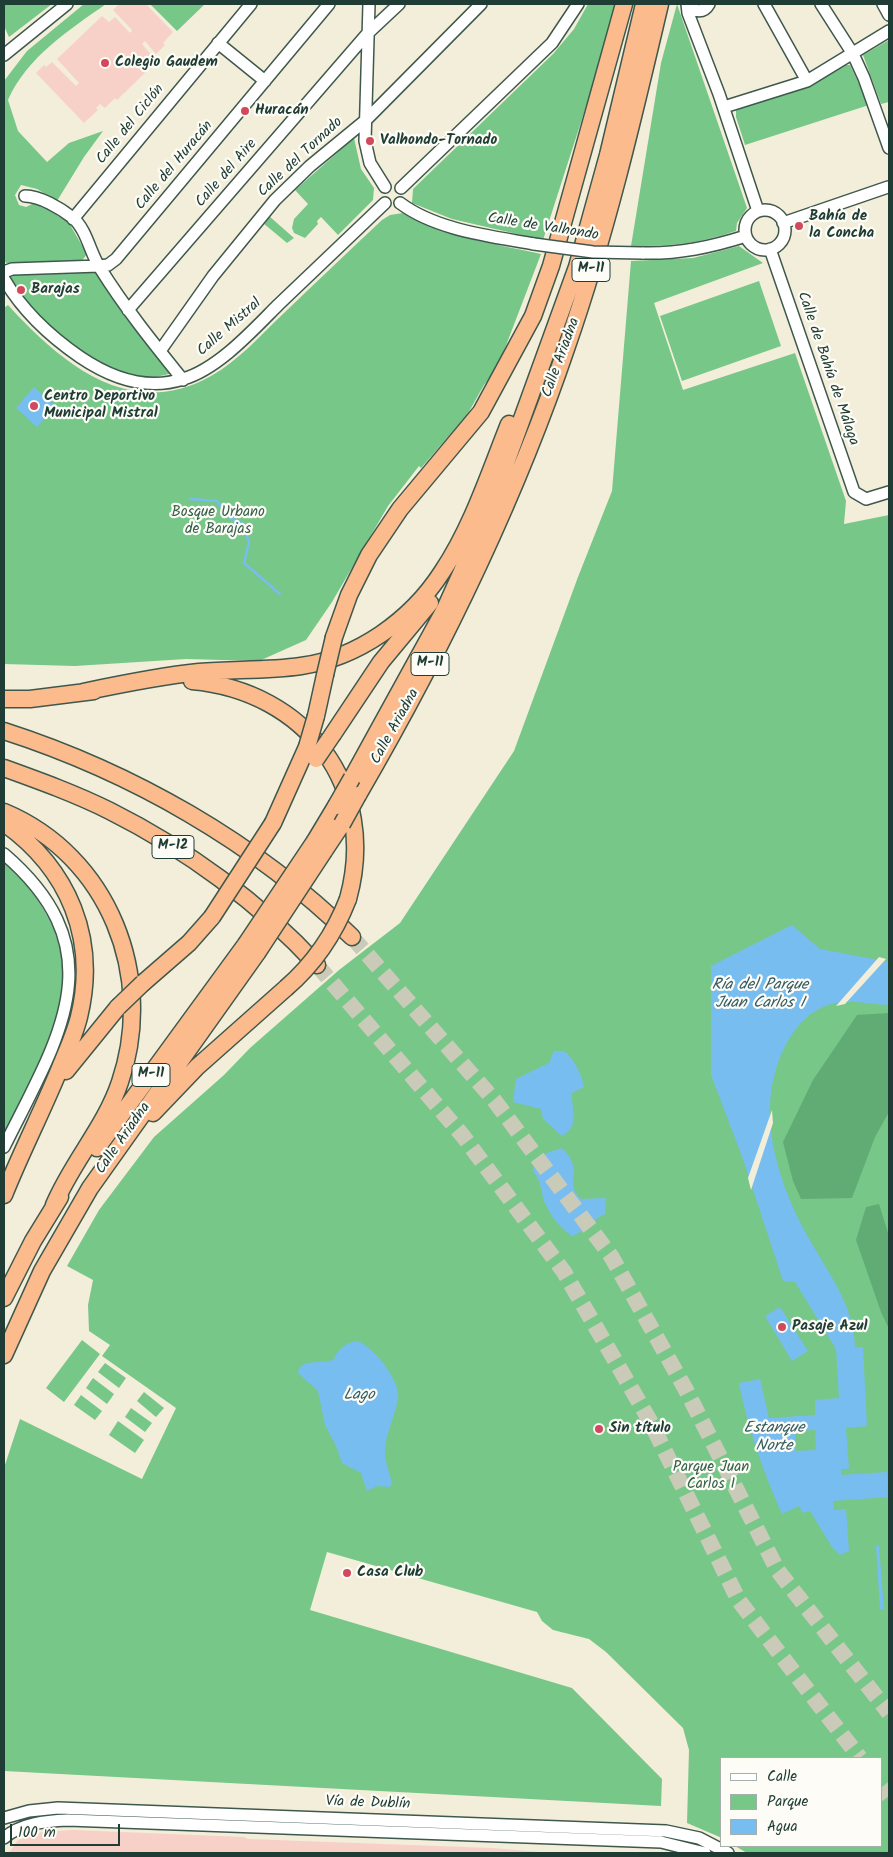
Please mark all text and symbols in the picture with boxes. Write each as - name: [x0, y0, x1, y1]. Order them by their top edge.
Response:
- place label: Colegio Gaudem: [115, 54, 218, 72]
- marker: Colegio Gaudem: [99, 57, 111, 69]
- street label: Calle del Ciclón: [93, 81, 169, 169]
- place label: Huracán: [255, 102, 309, 120]
- marker: Huracán: [239, 105, 251, 117]
- street label: Calle del Tornado: [255, 114, 347, 202]
- street label: Calle del Huracán: [132, 118, 218, 214]
- place label: Valhondo-Tornado: [380, 132, 497, 150]
- marker: Valhondo-Tornado: [364, 135, 376, 147]
- street label: Calle del Aire: [193, 136, 261, 212]
- place label: Bahía de la Concha: [809, 208, 874, 243]
- street label: Calle de Valhondo: [486, 210, 600, 246]
- marker: Bahía de la Concha: [793, 220, 805, 232]
- road number: M-11: [572, 258, 610, 282]
- place label: Barajas: [31, 281, 80, 299]
- marker: Barajas: [15, 284, 27, 296]
- street label: Calle de Bahía de Málaga: [792, 290, 862, 448]
- street label: Calle Mistral: [194, 295, 266, 361]
- street label: Calle Ariadna: [539, 316, 585, 400]
- place label: Centro Deportivo Municipal Mistral: [44, 388, 158, 423]
- marker: Centro Deportivo Municipal Mistral: [28, 400, 40, 412]
- park label: Bosque Urbano de Barajas: [171, 504, 265, 539]
- road number: M-11: [411, 652, 449, 676]
- street label: Calle Ariadna: [368, 686, 424, 768]
- road number: M-12: [152, 836, 194, 859]
- water label: Ría del Parque Juan Carlos I: [712, 976, 808, 1014]
- road number: M-11: [132, 1064, 170, 1086]
- street label: Calle Ariadna: [93, 1100, 155, 1178]
- place label: Pasaje Azul: [792, 1318, 867, 1336]
- marker: Pasaje Azul: [776, 1321, 788, 1333]
- water label: Lago: [343, 1386, 375, 1406]
- water label: Estanque Norte: [744, 1419, 804, 1457]
- place label: Sin título: [609, 1420, 671, 1438]
- marker: Sin título: [593, 1423, 605, 1435]
- park label: Parque Juan Carlos I: [673, 1459, 749, 1494]
- place label: Casa Club: [357, 1564, 423, 1582]
- marker: Casa Club: [341, 1567, 353, 1579]
- legend: [720, 1757, 883, 1847]
- text: Calle: [767, 1765, 797, 1789]
- text: Parque: [767, 1790, 808, 1814]
- street label: Vía de Dublín: [325, 1794, 411, 1814]
- scale bar: [12, 1814, 122, 1846]
- text: Agua: [767, 1815, 798, 1839]
- text: 100 m: [18, 1821, 56, 1845]

